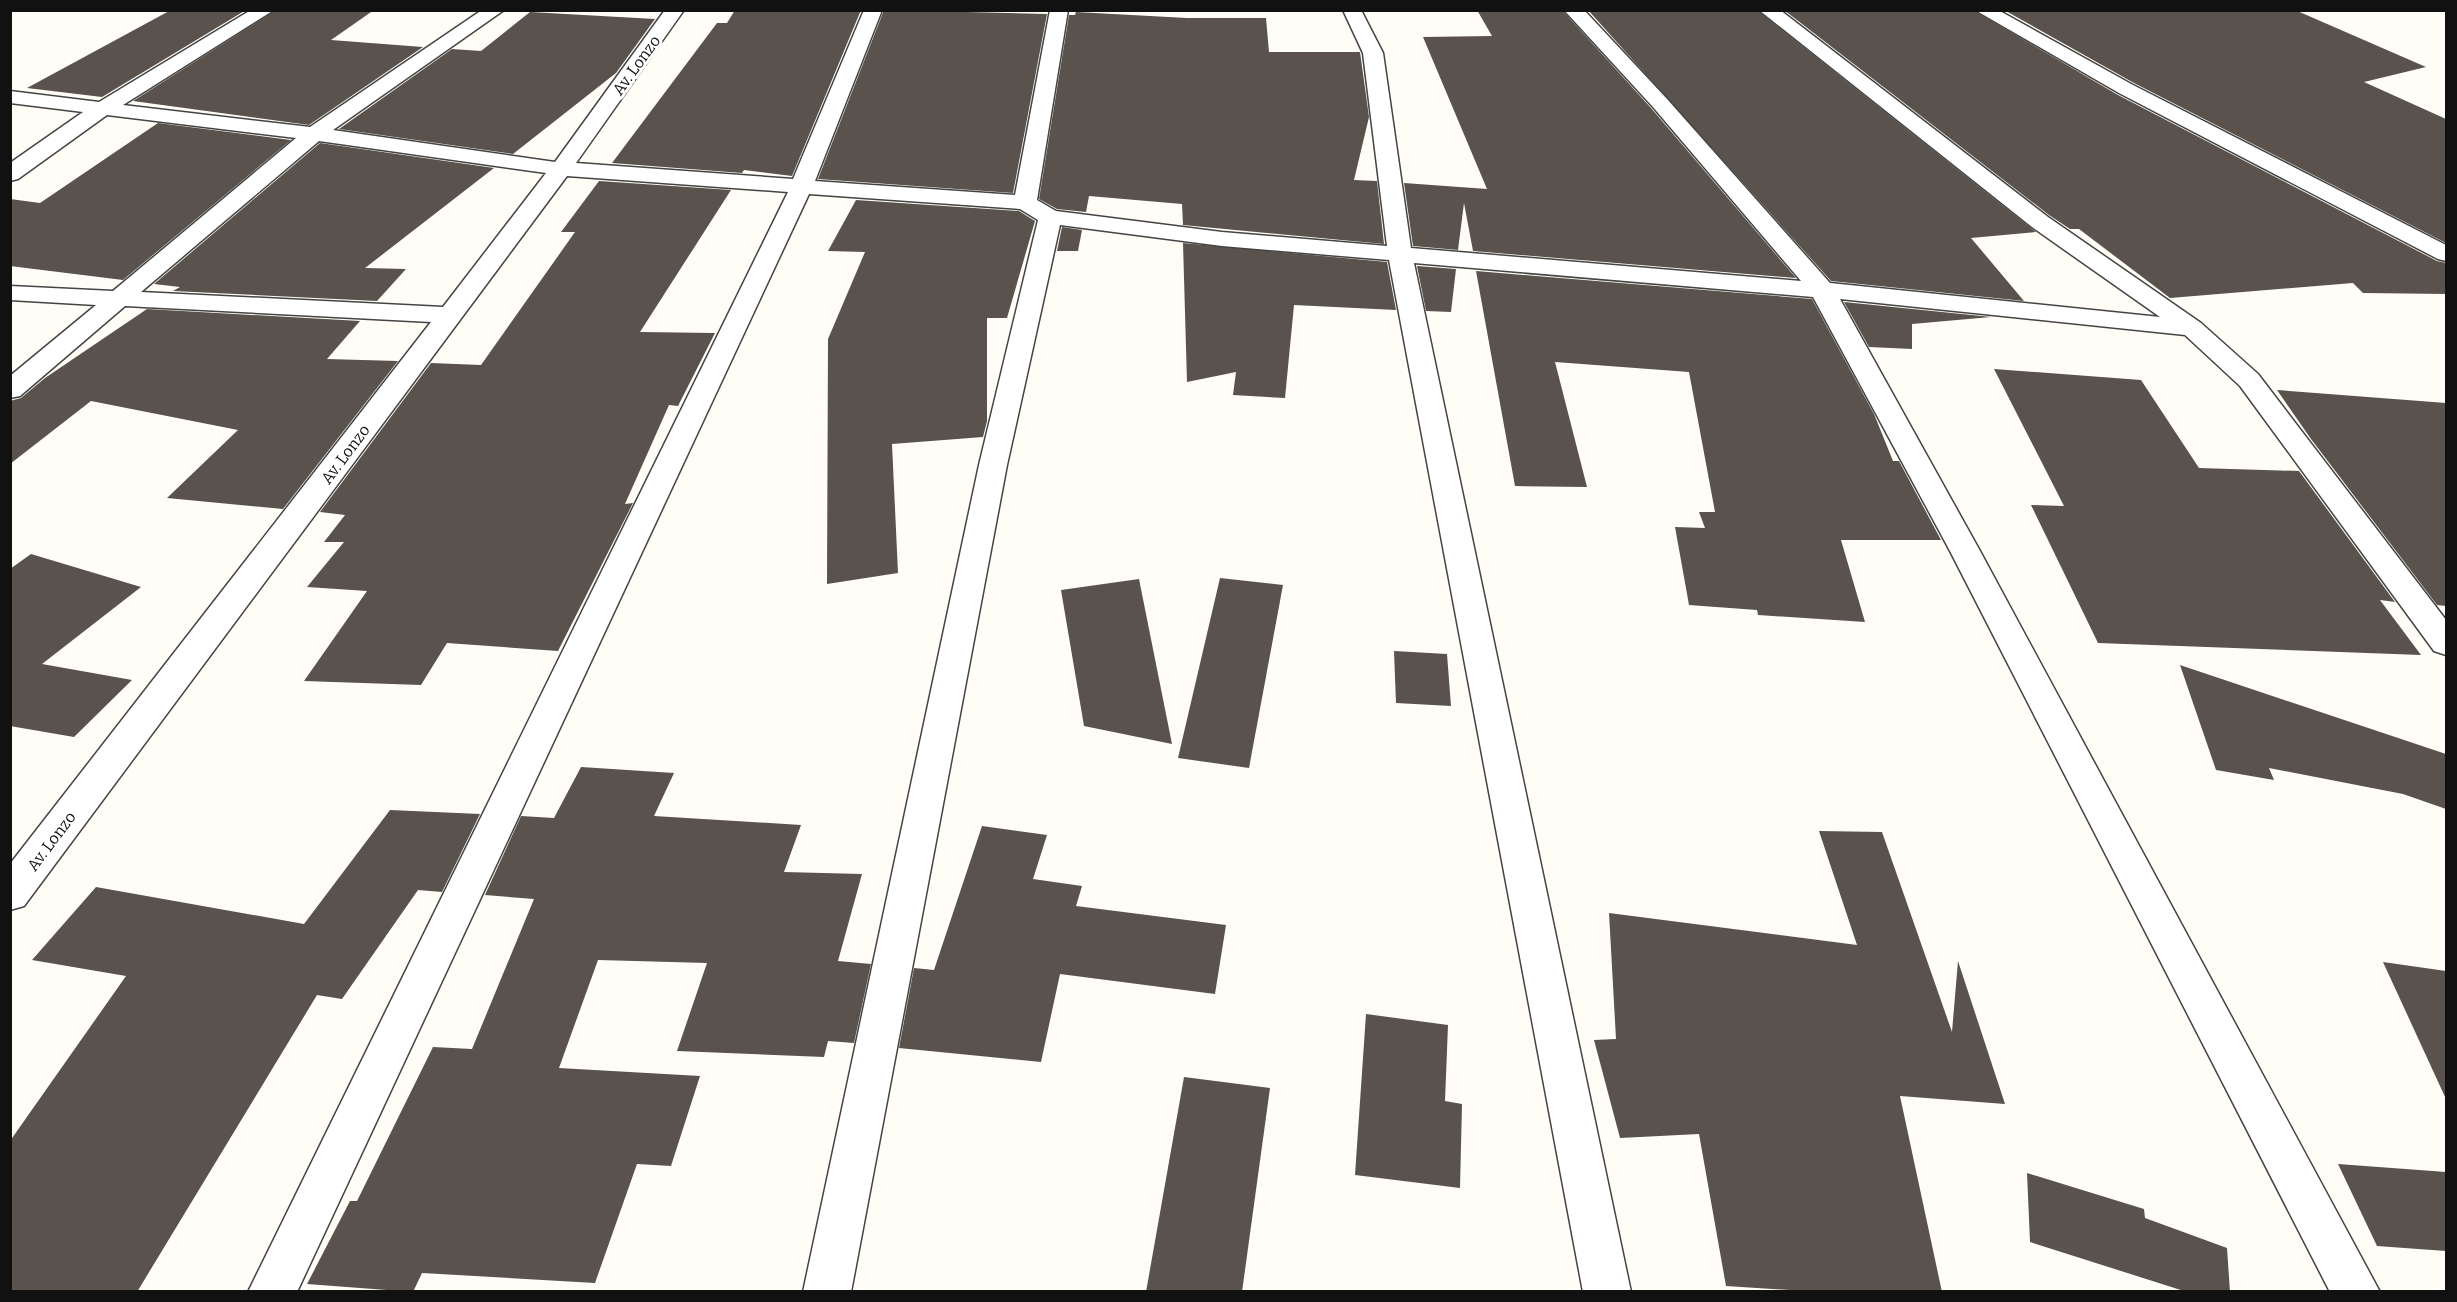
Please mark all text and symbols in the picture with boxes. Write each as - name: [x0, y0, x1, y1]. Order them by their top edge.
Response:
- street label: Av. Lonzo: [608, 32, 664, 99]
- street label: Av. Lonzo: [317, 421, 374, 488]
- street label: Av. Lonzo: [23, 808, 80, 875]

